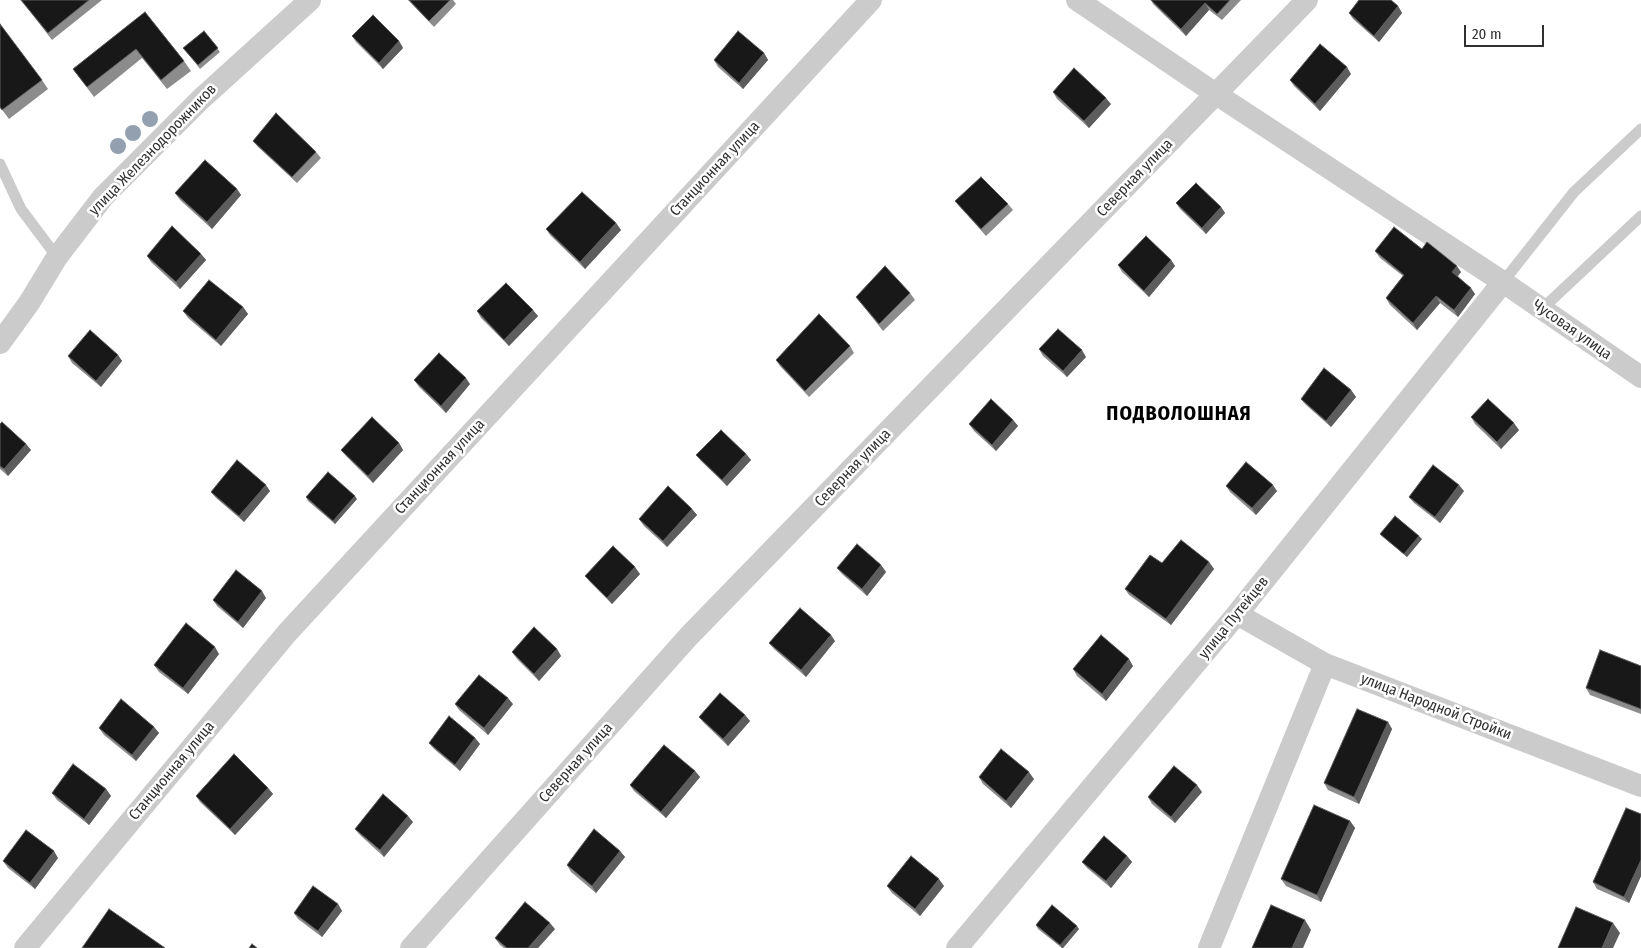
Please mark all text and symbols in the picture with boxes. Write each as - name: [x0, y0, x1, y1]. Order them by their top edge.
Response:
- scale bar: [1466, 15, 1546, 47]
- text: 20 m: [1472, 25, 1502, 43]
- street label: улица Железнодорожников: [86, 81, 220, 219]
- street label: Станционная улица: [666, 118, 764, 220]
- street label: Северная улица: [1093, 135, 1177, 221]
- street label: Чусовая улица: [1529, 296, 1615, 364]
- district label: ПОДВОЛОШНАЯ: [1105, 402, 1253, 426]
- street label: Станционная улица: [391, 416, 489, 518]
- street label: Северная улица: [811, 425, 895, 511]
- street label: улица Путейцев: [1195, 573, 1273, 663]
- street label: улица Народной Стройки: [1358, 670, 1514, 744]
- street label: Станционная улица: [125, 718, 219, 824]
- street label: Северная улица: [535, 719, 617, 807]

